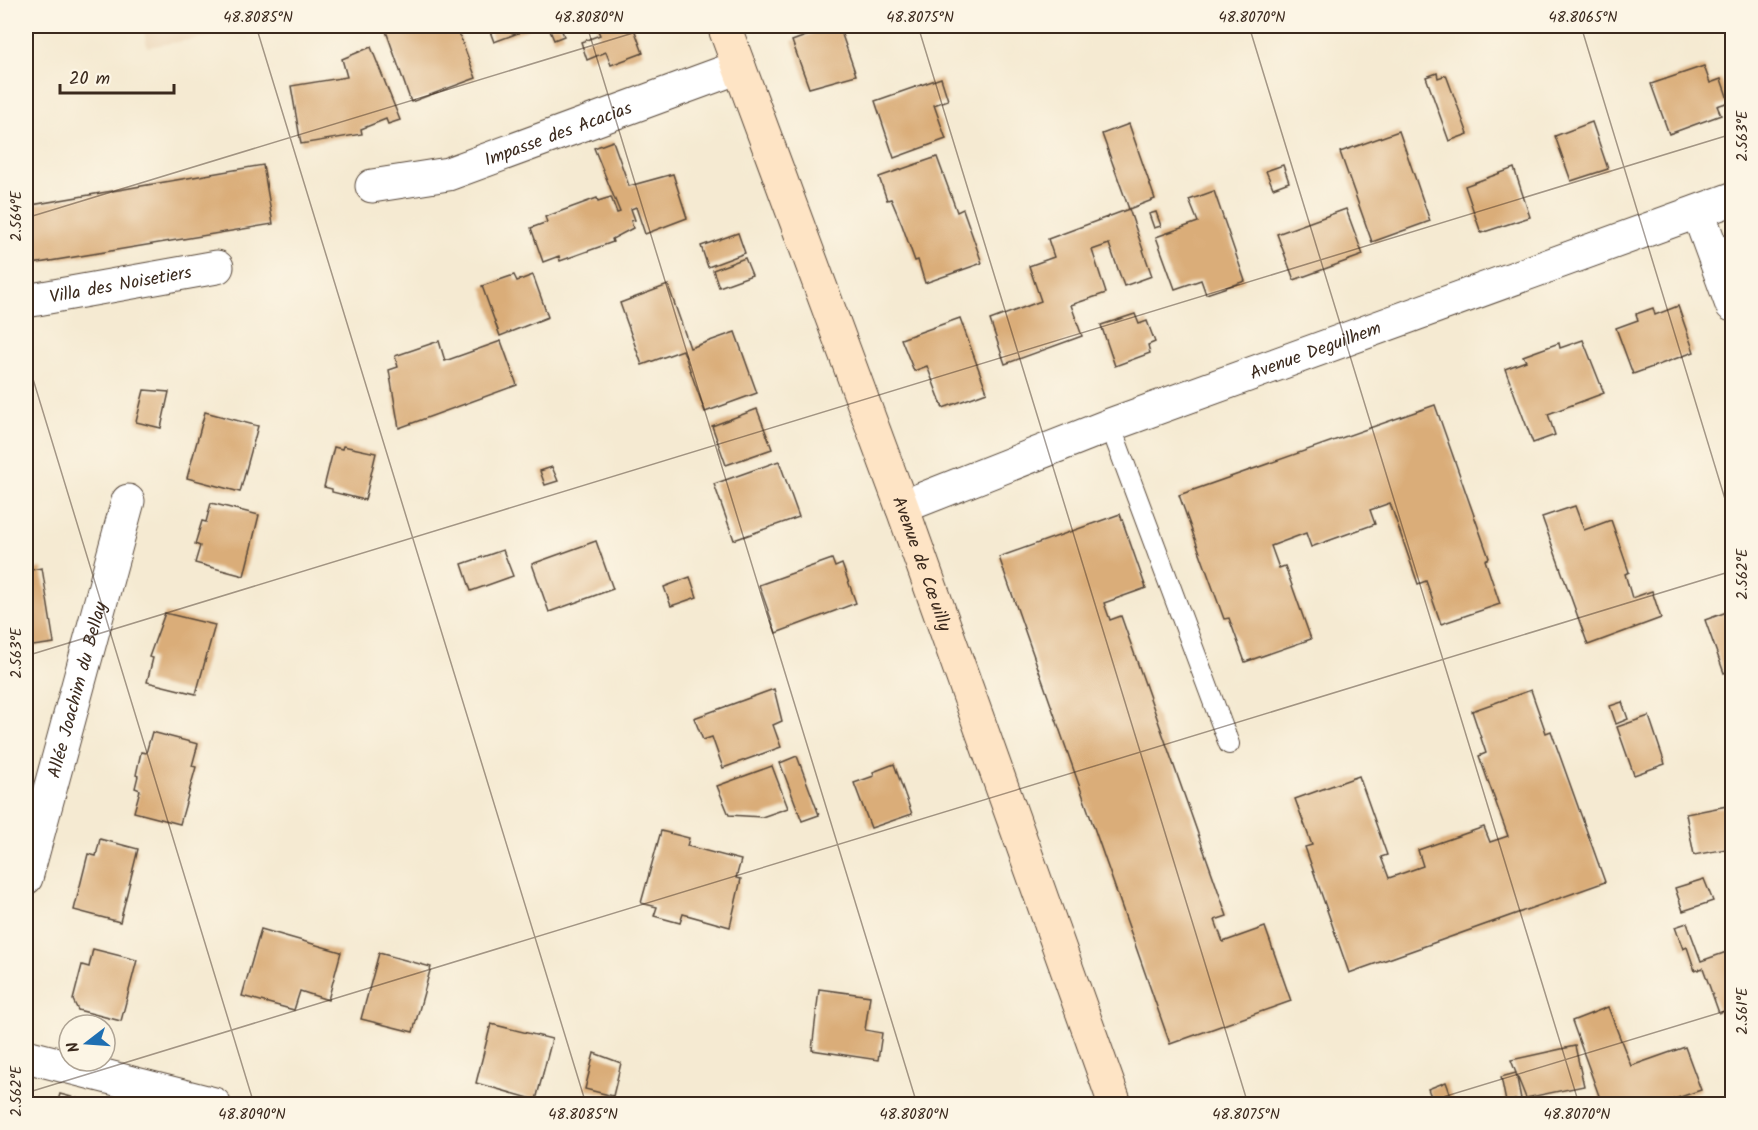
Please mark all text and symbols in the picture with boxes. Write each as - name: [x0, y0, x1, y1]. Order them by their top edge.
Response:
- text: 48.8085°N: [223, 6, 293, 30]
- text: 48.8080°N: [554, 6, 624, 30]
- text: 48.8075°N: [886, 6, 954, 30]
- text: 48.8070°N: [1218, 6, 1286, 30]
- text: 48.8065°N: [1548, 6, 1618, 30]
- scale bar: [60, 57, 174, 95]
- text: 20 m: [69, 65, 110, 94]
- street label: Impasse des Acacias: [480, 94, 637, 175]
- text: 2.563°E: [1731, 109, 1755, 162]
- text: 2.564°E: [5, 189, 29, 241]
- street label: Villa des Noisetiers: [47, 259, 194, 313]
- street label: Avenue Deguilhem: [1246, 315, 1386, 389]
- street label: Avenue de Cœuilly: [883, 492, 958, 636]
- text: 2.562°E: [1731, 547, 1755, 600]
- street label: Allée Joachim du Bellay: [41, 598, 116, 782]
- text: 2.563°E: [5, 626, 29, 679]
- text: 2.561°E: [1731, 986, 1755, 1035]
- north arrow: [57, 1013, 117, 1073]
- text: N: [61, 1038, 88, 1055]
- text: 2.562°E: [5, 1064, 29, 1117]
- text: 48.8090°N: [218, 1103, 286, 1127]
- text: 48.8085°N: [548, 1103, 618, 1127]
- text: 48.8080°N: [879, 1103, 949, 1127]
- text: 48.8075°N: [1212, 1103, 1280, 1127]
- text: 48.8070°N: [1543, 1103, 1611, 1127]

